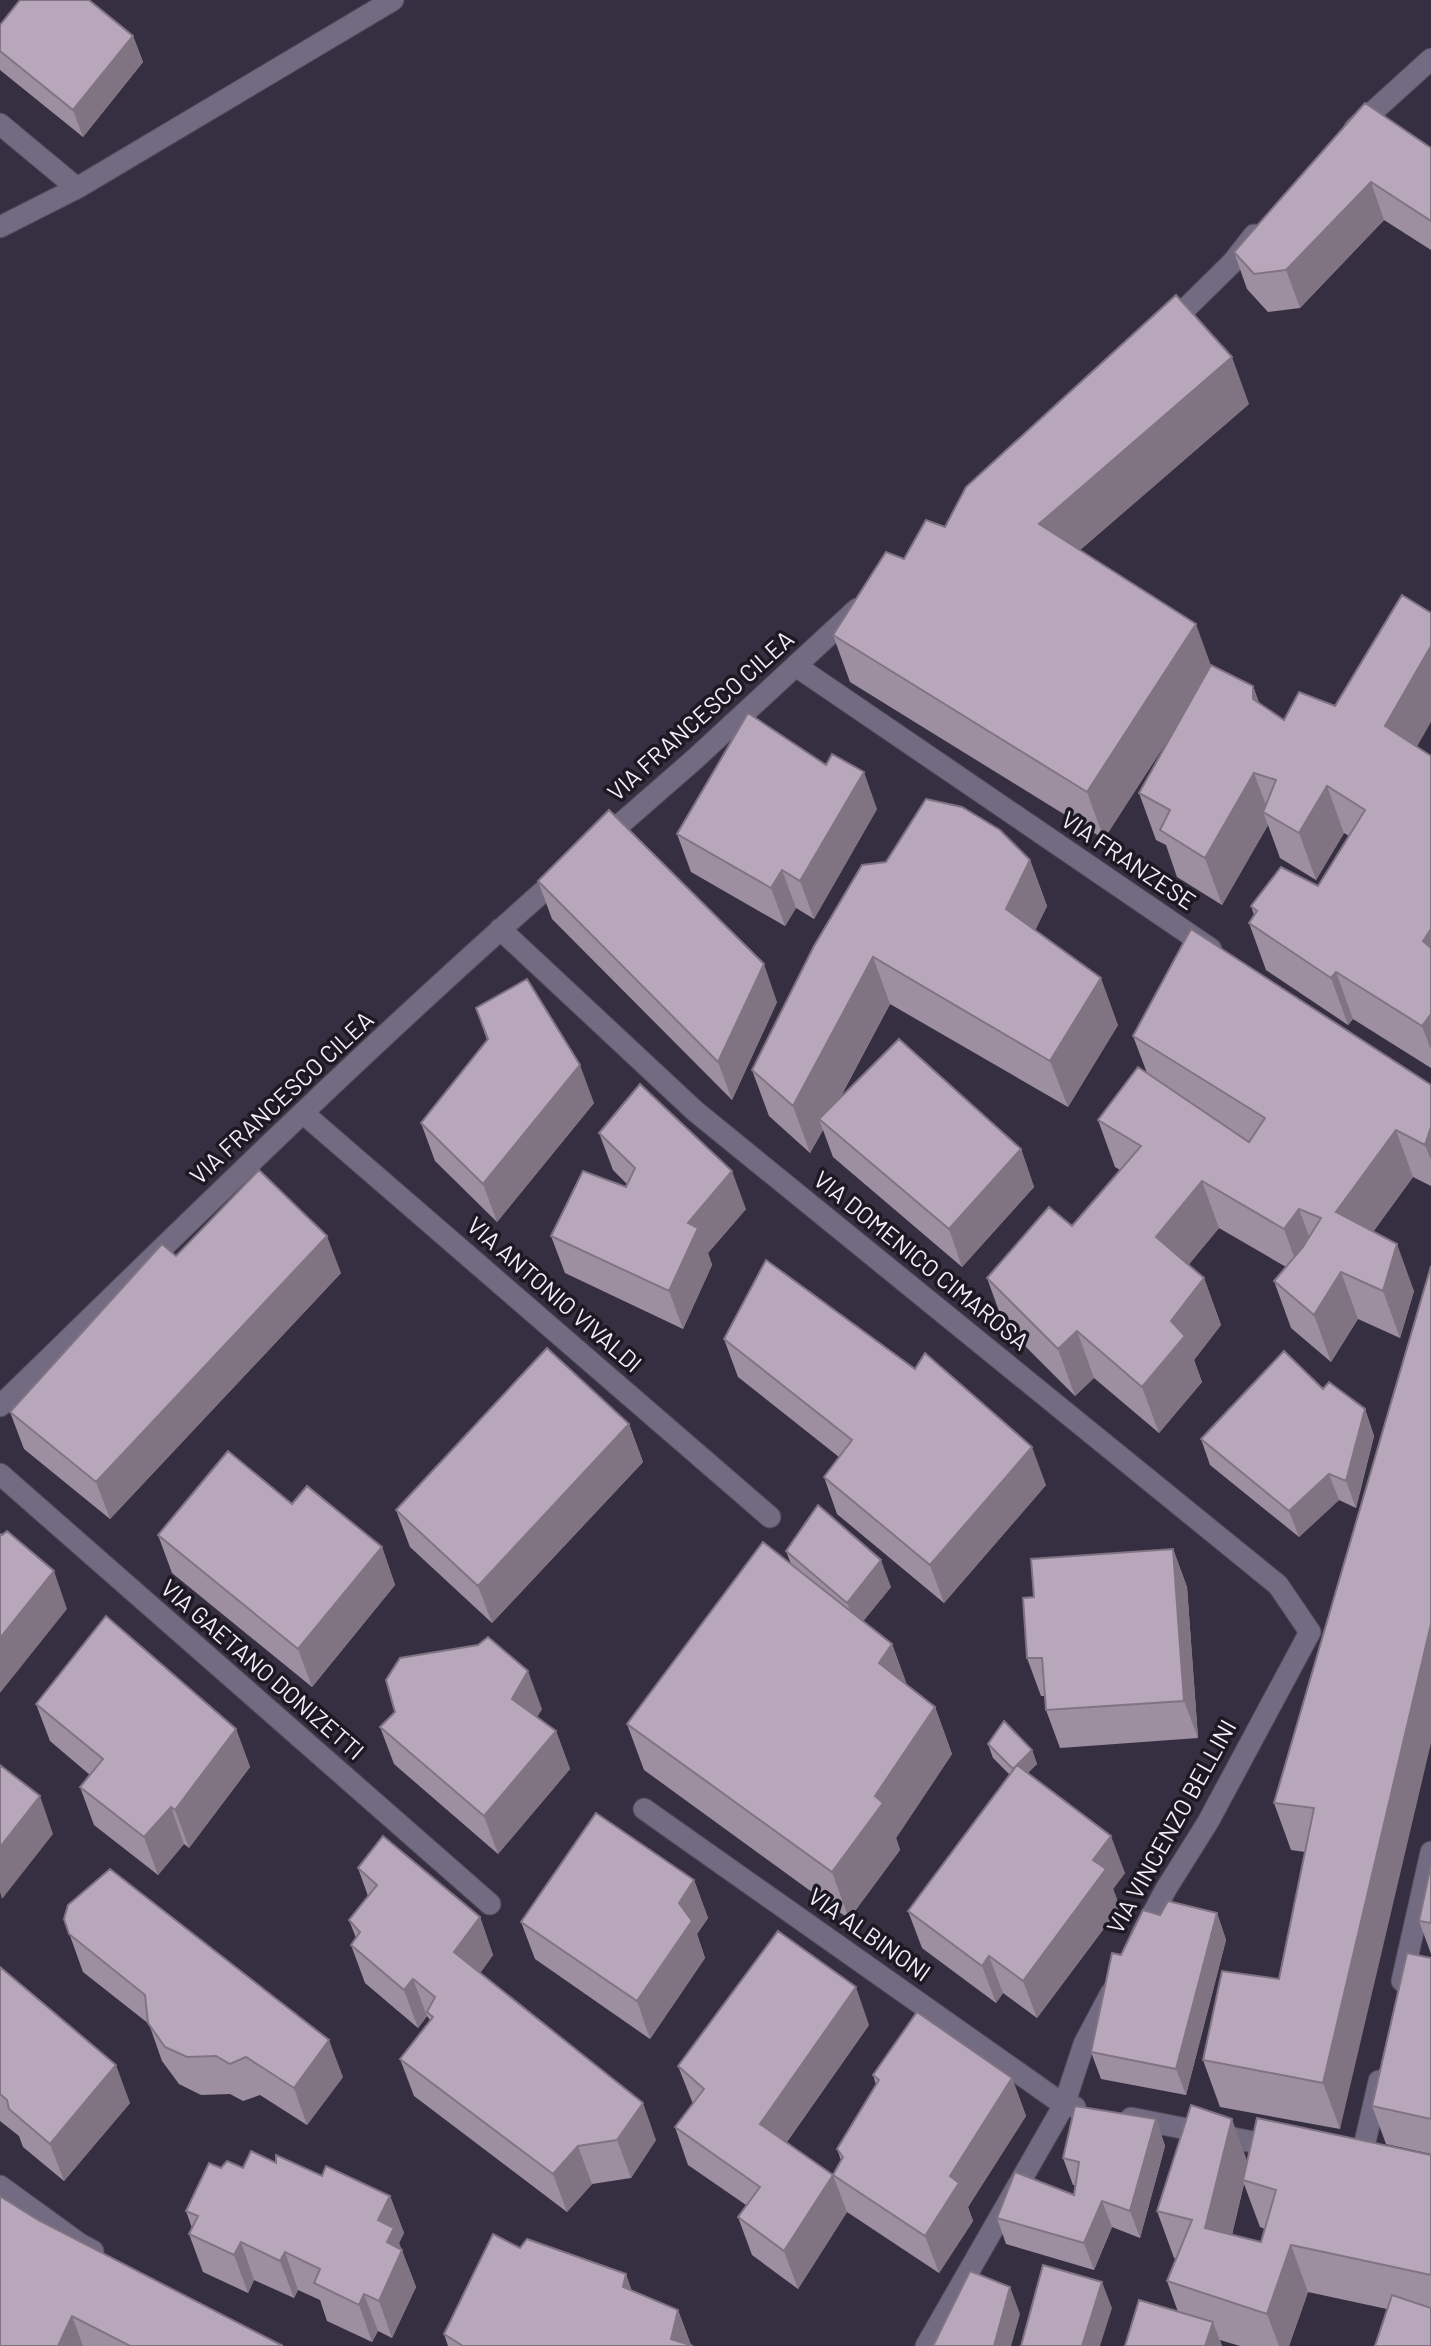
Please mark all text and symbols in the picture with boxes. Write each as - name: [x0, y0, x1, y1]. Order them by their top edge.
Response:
- street label: VIA FRANCESCO CILEA: [601, 624, 799, 806]
- street label: VIA FRANZESE: [1056, 804, 1202, 915]
- street label: VIA FRANCESCO CILEA: [183, 1004, 379, 1190]
- street label: VIA DOMENICO CIMAROSA: [808, 1164, 1035, 1356]
- street label: VIA ANTONIO VIVALDI: [462, 1210, 648, 1378]
- street label: VIA GAETANO DONIZETTI: [155, 1573, 371, 1765]
- street label: VIA VINCENZO BELLINI: [1100, 1714, 1242, 1938]
- street label: VIA ALBINONI: [803, 1881, 937, 1987]

